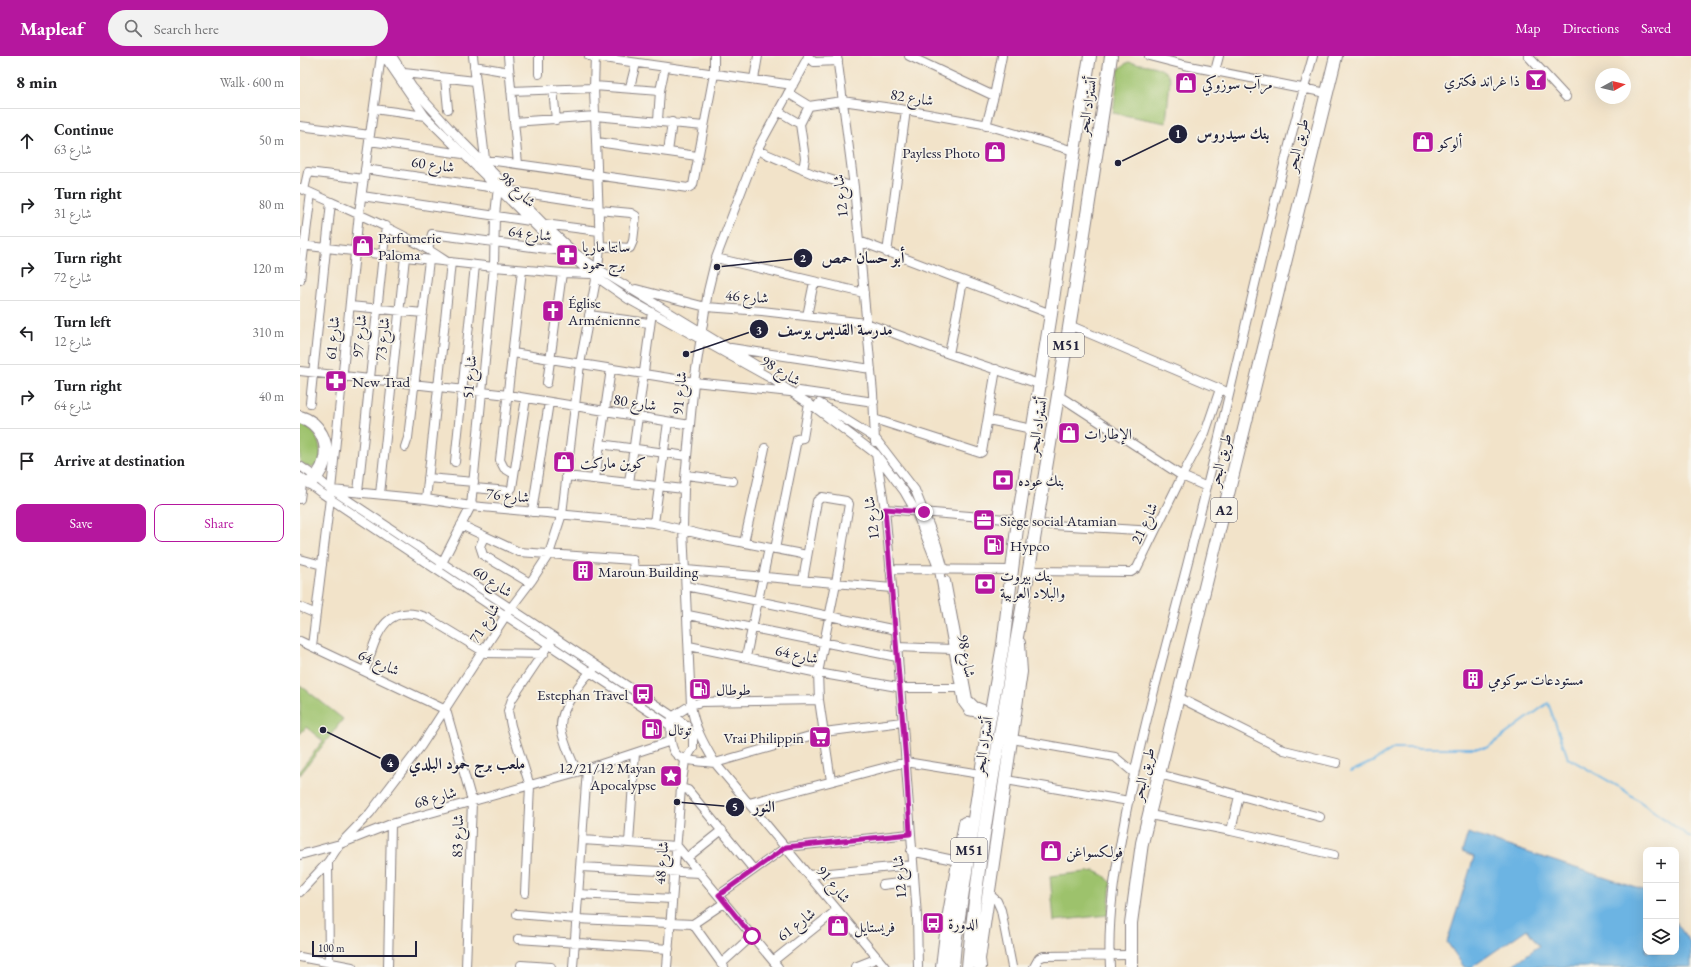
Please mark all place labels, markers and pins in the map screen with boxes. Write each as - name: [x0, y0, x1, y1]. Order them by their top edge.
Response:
- bar icon: ذا غراند فكتري: [1523, 67, 1549, 93]
- shop icon: مرآب سوزوكي: [1173, 70, 1199, 96]
- place label: ذا غراند فكتري: [1444, 71, 1520, 93]
- place label: مرآب سوزوكي: [1202, 74, 1273, 96]
- callout: بنك سيدروس: [1168, 120, 1277, 148]
- shop icon: ألوكو: [1410, 129, 1436, 155]
- place label: ألوكو: [1436, 132, 1463, 152]
- shop icon: Payless Photo: [982, 139, 1008, 165]
- place label: Payless Photo: [902, 143, 980, 162]
- place label: Parfumerie Paloma: [378, 228, 441, 264]
- shop icon: Parfumerie Paloma: [350, 233, 376, 259]
- place label: سانتا ماريا برج حمود: [582, 237, 630, 277]
- pharmacy icon: سانتا ماريا برج حمود: [554, 242, 580, 268]
- callout: أبو حسان حمص: [793, 244, 912, 272]
- place label: Église Arménienne: [567, 293, 640, 329]
- church icon: Église Arménienne: [540, 298, 566, 324]
- callout: مدرسة القديس يوسف: [749, 315, 901, 343]
- pharmacy icon: New Trad: [323, 368, 349, 394]
- place label: New Trad: [352, 372, 411, 391]
- shop icon: الإطارات: [1056, 420, 1082, 446]
- place label: الإطارات: [1084, 424, 1132, 445]
- shop icon: كوين ماركت: [551, 449, 577, 475]
- place label: كوين ماركت: [580, 453, 646, 472]
- bank icon: بنك عوده: [990, 467, 1016, 493]
- place label: بنك عوده: [1018, 471, 1064, 490]
- office icon: Siège social Atamian: [971, 507, 997, 533]
- place label: Siège social Atamian: [1000, 511, 1117, 530]
- fuel station icon: Hypco: [981, 532, 1007, 558]
- place label: Hypco: [1010, 536, 1050, 555]
- building icon: Maroun Building: [570, 558, 596, 584]
- place label: Maroun Building: [598, 562, 699, 581]
- place label: بنك بيروت والبلاد العربية: [1000, 566, 1065, 603]
- bank icon: بنك بيروت والبلاد العربية: [972, 571, 998, 597]
- building icon: مستودعات سوكومي: [1460, 666, 1486, 692]
- place label: مستودعات سوكومي: [1488, 670, 1584, 692]
- fuel station icon: طوطال: [687, 676, 713, 702]
- place label: طوطال: [716, 680, 751, 699]
- bus stop icon: Estephan Travel: [630, 681, 656, 707]
- place label: Estephan Travel: [537, 685, 628, 704]
- fuel station icon: توتال: [639, 716, 665, 742]
- place label: توتال: [668, 720, 692, 739]
- supermarket icon: Vrai Philippin: [807, 724, 833, 750]
- place label: Vrai Philippin: [723, 728, 804, 747]
- callout: ملعب برج حمود البلدي: [380, 749, 533, 777]
- place label: 12/21/12 Mayan Apocalypse: [559, 758, 656, 794]
- place icon: 12/21/12 Mayan Apocalypse: [658, 763, 684, 789]
- callout: النور: [725, 793, 783, 821]
- shop icon: فولكسواغن: [1038, 838, 1064, 864]
- place label: فولكسواغن: [1066, 842, 1123, 862]
- bus stop icon: الدورة: [920, 910, 946, 936]
- shop icon: فريستايل: [825, 913, 851, 939]
- place label: الدورة: [948, 914, 978, 933]
- place label: فريستايل: [854, 917, 895, 938]

